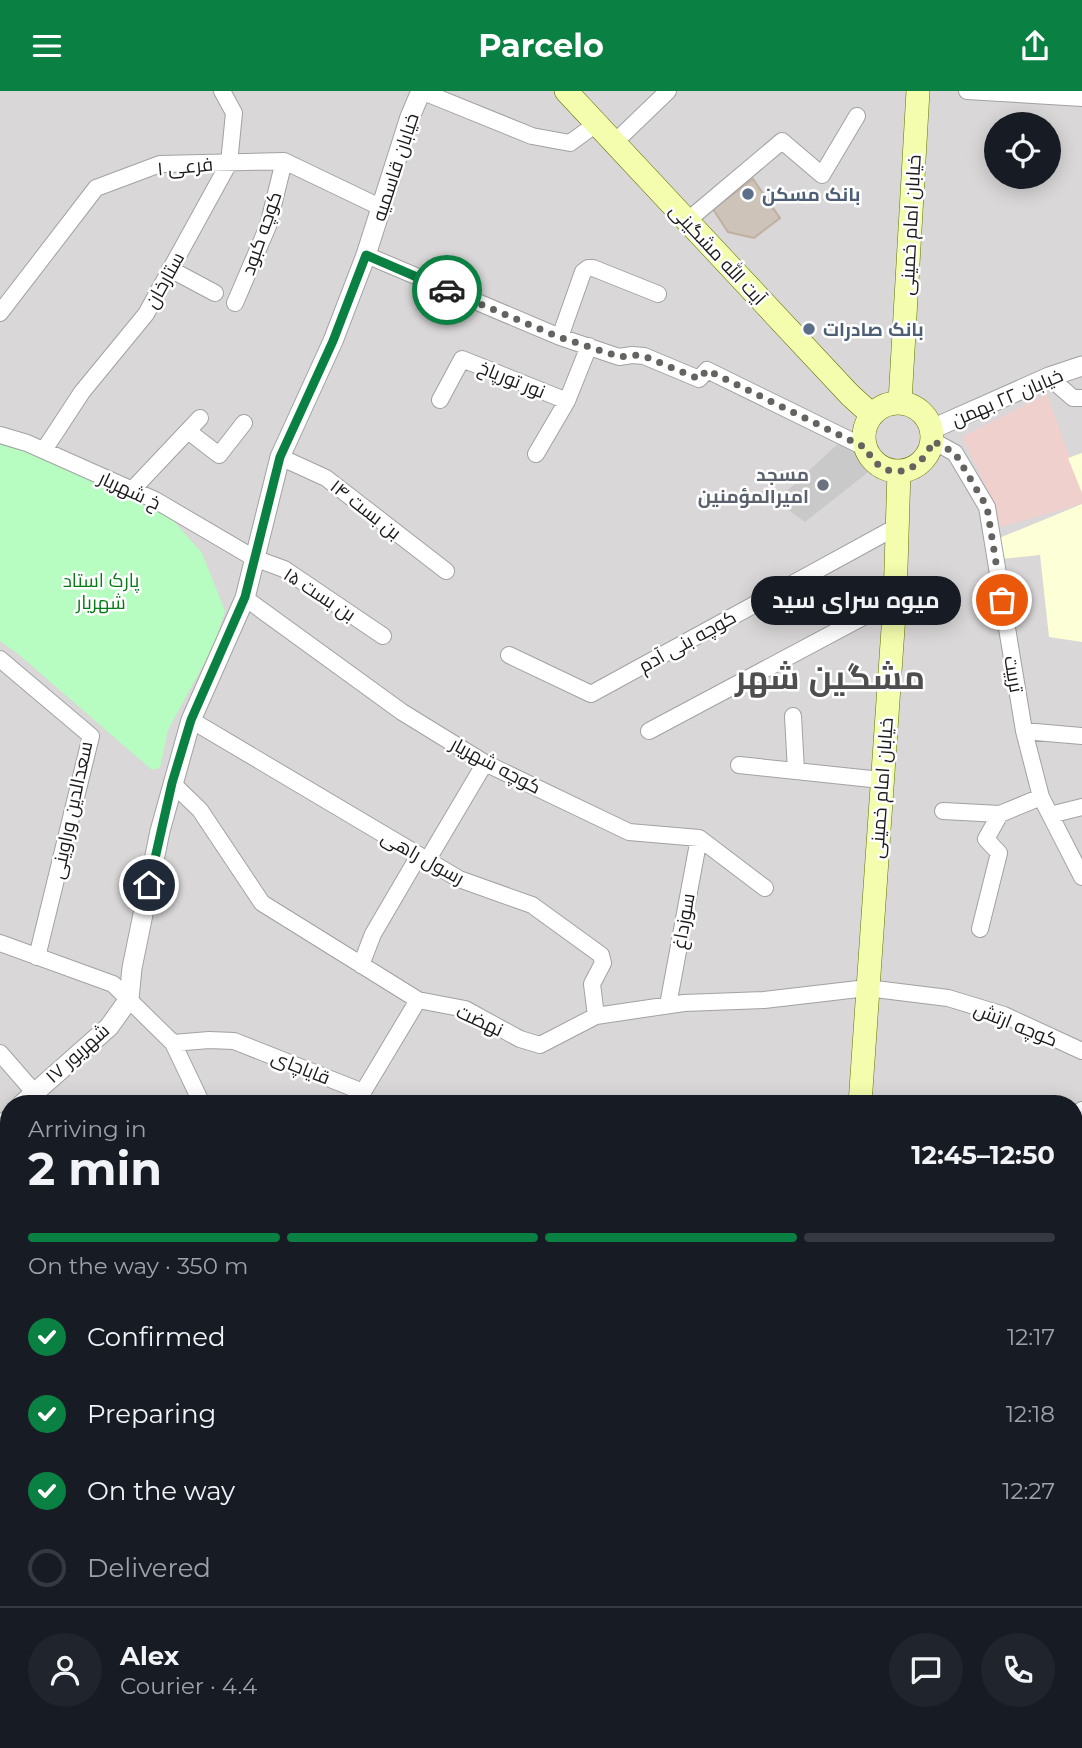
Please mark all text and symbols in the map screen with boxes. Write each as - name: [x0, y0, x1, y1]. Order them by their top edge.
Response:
- text: Parcelo: [478, 26, 604, 65]
- icon: menu: [28, 27, 66, 65]
- icon: share: [1016, 27, 1054, 65]
- street label: خیابان قاسمیه: [367, 110, 424, 224]
- map controls: [984, 112, 1061, 189]
- button: locate: [984, 112, 1061, 189]
- street label: فرعی ۱: [156, 153, 214, 180]
- street label: خیابان امام خمینی: [895, 154, 928, 296]
- place label: بانک مسکن: [762, 183, 861, 206]
- marker: بانک مسکن: [740, 186, 756, 202]
- street label: کوچه کبود: [236, 188, 287, 278]
- street label: آیت الله مشگینی: [665, 198, 771, 310]
- street label: ستارخان: [140, 248, 189, 312]
- courier: [412, 255, 482, 325]
- icon: car: [428, 271, 466, 309]
- place label: بانک صادرات: [823, 318, 924, 341]
- marker: بانک صادرات: [801, 321, 817, 337]
- street label: نور تورپاخ: [474, 356, 549, 405]
- street label: خیابان ۲۲ بهمن: [948, 364, 1066, 431]
- place label: مسجد امیرالمؤمنین: [698, 463, 809, 508]
- street label: خ شهریار: [93, 466, 164, 517]
- street label: بن بست ۱۴: [326, 475, 406, 544]
- marker: مسجد امیرالمؤمنین: [815, 477, 831, 493]
- street label: بن بست ۱۵: [279, 563, 360, 626]
- park label: پارک استاد شهریار: [63, 569, 139, 614]
- pin: [972, 570, 1032, 630]
- callout: میوه سرای سید: [750, 575, 960, 625]
- icon: bag: [983, 581, 1021, 619]
- text: میوه سرای سید: [772, 586, 940, 614]
- street label: کوچه بنی آدم: [634, 605, 741, 679]
- street label: تربیت: [999, 654, 1028, 694]
- district label: مشگین شهر: [734, 657, 925, 698]
- street label: خیابان امام خمینی: [865, 717, 900, 859]
- street label: کوچه شهریار: [445, 732, 545, 800]
- street label: سعدالدین وراوینی: [46, 739, 97, 881]
- street label: رسول راهی: [377, 825, 468, 890]
- pin: [119, 855, 179, 915]
- icon: home: [130, 866, 168, 904]
- street label: سوزداغ: [667, 891, 702, 951]
- street label: کوچه ارتش: [970, 997, 1061, 1053]
- street label: نهضت: [453, 1000, 507, 1041]
- street label: ۱۷ شهریور: [41, 1019, 114, 1088]
- street label: قایاچای: [268, 1045, 333, 1090]
- text: Arriving in: [28, 1115, 147, 1143]
- text: 12:45–12:50: [911, 1139, 1055, 1171]
- text: 2 min: [28, 1140, 162, 1197]
- text: On the way · 350 m: [28, 1252, 248, 1280]
- icon: check: [28, 1318, 66, 1356]
- text: Confirmed: [87, 1321, 226, 1353]
- text: 12:17: [1007, 1323, 1055, 1351]
- icon: check: [28, 1395, 66, 1433]
- text: Preparing: [87, 1398, 216, 1430]
- text: 12:18: [1006, 1400, 1055, 1428]
- icon: check: [28, 1472, 66, 1510]
- text: On the way: [87, 1475, 235, 1507]
- text: 12:27: [1002, 1477, 1055, 1505]
- text: Delivered: [87, 1552, 211, 1584]
- button: person: [28, 1633, 102, 1707]
- button: chat: [889, 1633, 963, 1707]
- button: phone: [981, 1633, 1055, 1707]
- text: Alex: [120, 1640, 179, 1672]
- text: Courier · 4.4: [120, 1672, 257, 1700]

